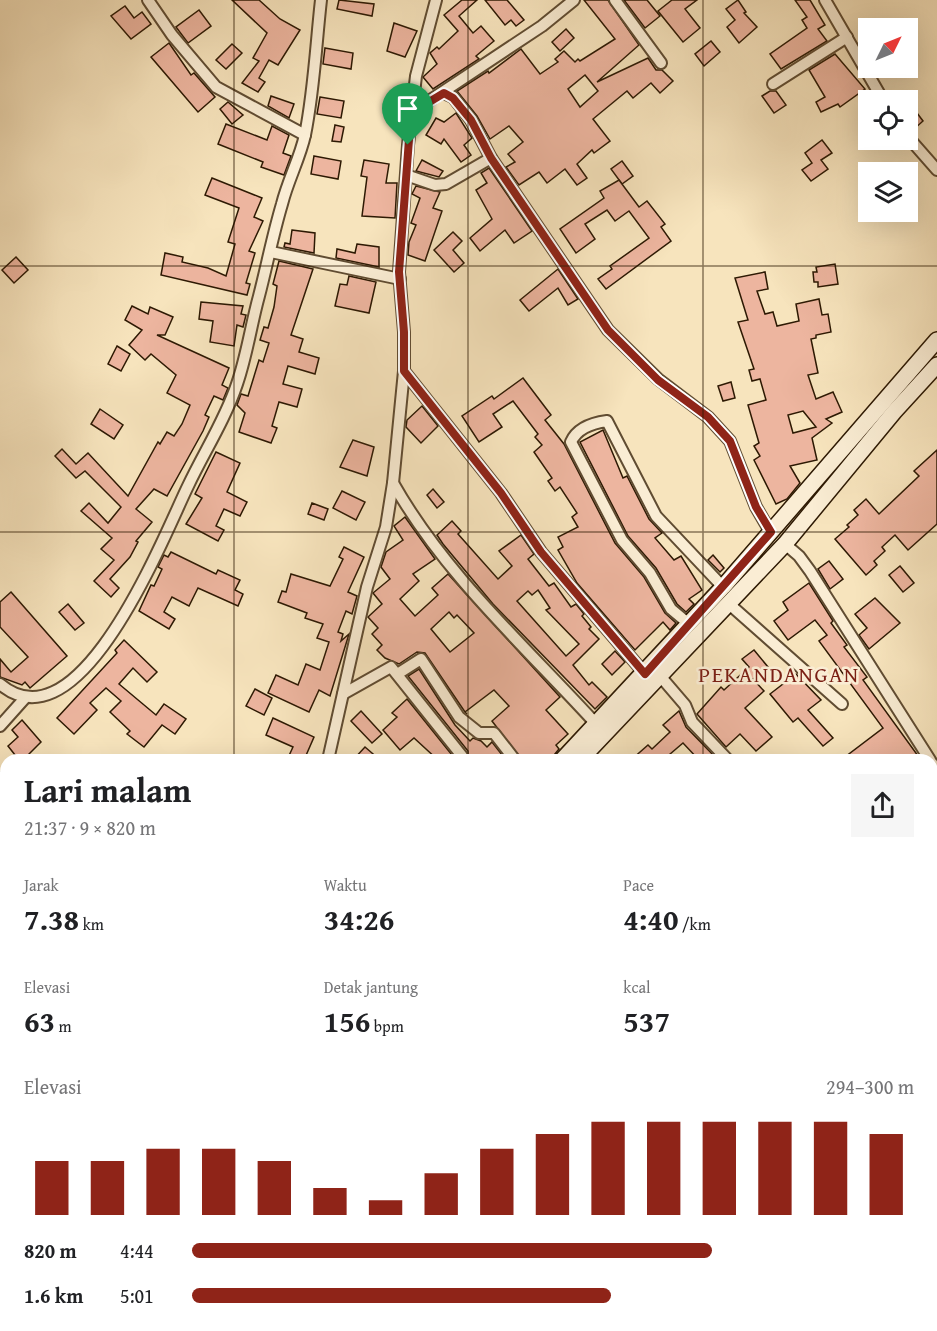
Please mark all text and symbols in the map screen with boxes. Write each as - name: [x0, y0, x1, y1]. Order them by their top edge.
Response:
- north arrow: [858, 18, 918, 78]
- map controls: [858, 18, 918, 222]
- pin: [382, 83, 433, 145]
- button: locate: [858, 90, 918, 150]
- icon: arrive: [391, 92, 424, 125]
- button: layers: [858, 162, 918, 222]
- district label: PEKANDANGAN: [698, 658, 860, 690]
- text: Lari malam: [24, 766, 191, 814]
- button: share: [851, 774, 914, 837]
- text: 21:37 · 9 × 820 m: [24, 813, 156, 842]
- text: Jarak: [24, 873, 59, 897]
- text: Waktu: [324, 873, 367, 897]
- text: Pace: [623, 873, 654, 897]
- text: 7.38: [24, 897, 79, 941]
- text: 34:26: [324, 897, 394, 941]
- text: 4:40: [623, 897, 678, 941]
- text: km: [79, 912, 104, 936]
- text: /km: [678, 912, 711, 936]
- text: Elevasi: [24, 975, 70, 999]
- text: Detak jantung: [324, 975, 418, 999]
- text: kcal: [623, 975, 651, 999]
- text: 63: [24, 999, 55, 1043]
- text: 156: [324, 999, 370, 1043]
- text: 537: [623, 999, 670, 1043]
- text: m: [55, 1014, 72, 1038]
- text: bpm: [370, 1014, 404, 1038]
- text: Elevasi: [24, 1072, 82, 1101]
- text: 294–300 m: [826, 1072, 914, 1101]
- text: 820 m: [24, 1236, 77, 1265]
- text: 4:44: [120, 1236, 154, 1265]
- text: 1.6 km: [24, 1281, 83, 1310]
- text: 5:01: [120, 1281, 154, 1310]

